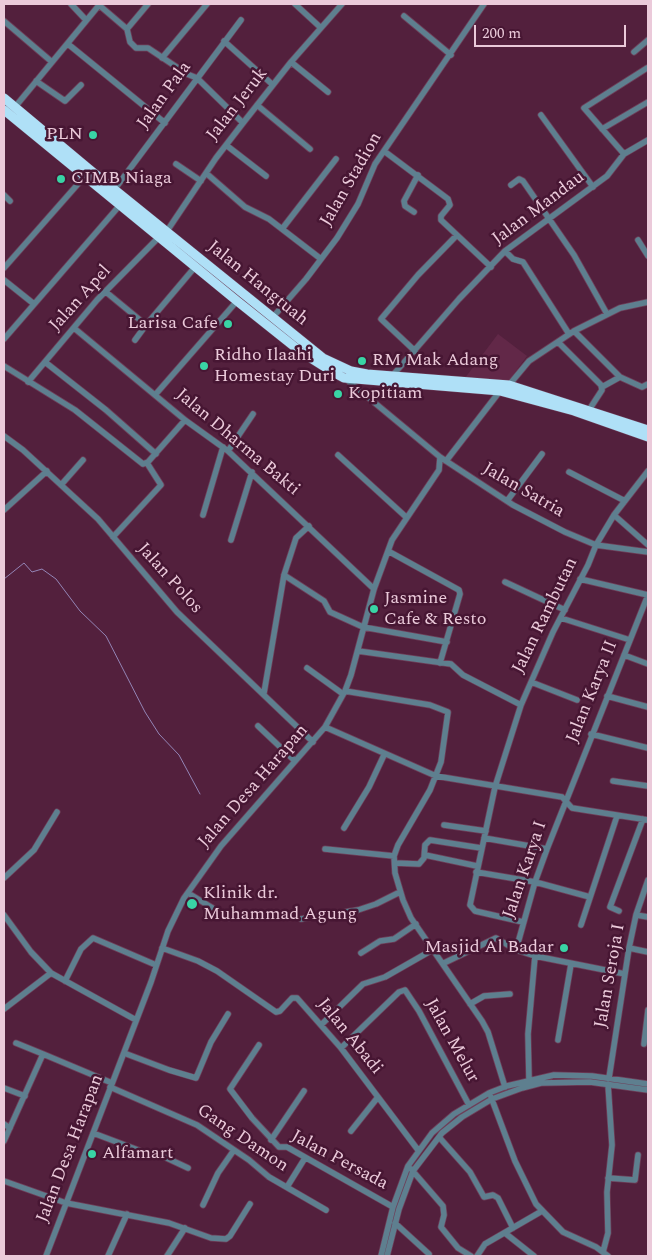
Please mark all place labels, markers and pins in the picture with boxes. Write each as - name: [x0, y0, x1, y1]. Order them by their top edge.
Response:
- place label: PLN: [46, 124, 83, 146]
- marker: PLN: [87, 129, 99, 141]
- place label: CIMB Niaga: [71, 168, 172, 190]
- marker: CIMB Niaga: [55, 173, 67, 185]
- place label: Larisa Cafe: [127, 313, 218, 335]
- marker: Larisa Cafe: [222, 318, 234, 330]
- place label: Ridho Ilaahi Homestay Duri: [214, 345, 335, 388]
- place label: RM Mak Adang: [372, 350, 498, 372]
- marker: RM Mak Adang: [356, 355, 368, 367]
- marker: Ridho Ilaahi Homestay Duri: [198, 360, 210, 372]
- place label: Kopitiam: [348, 383, 422, 405]
- marker: Kopitiam: [332, 388, 344, 400]
- place label: Jasmine Cafe & Resto: [384, 588, 486, 630]
- marker: Jasmine Cafe & Resto: [368, 603, 380, 615]
- place label: Klinik dr. Muhammad Agung: [203, 883, 357, 926]
- marker: Klinik dr. Muhammad Agung: [185, 897, 199, 911]
- place label: Masjid Al Badar: [425, 937, 554, 959]
- marker: Masjid Al Badar: [558, 942, 570, 954]
- place label: Alfamart: [102, 1143, 173, 1165]
- marker: Alfamart: [86, 1148, 98, 1160]

